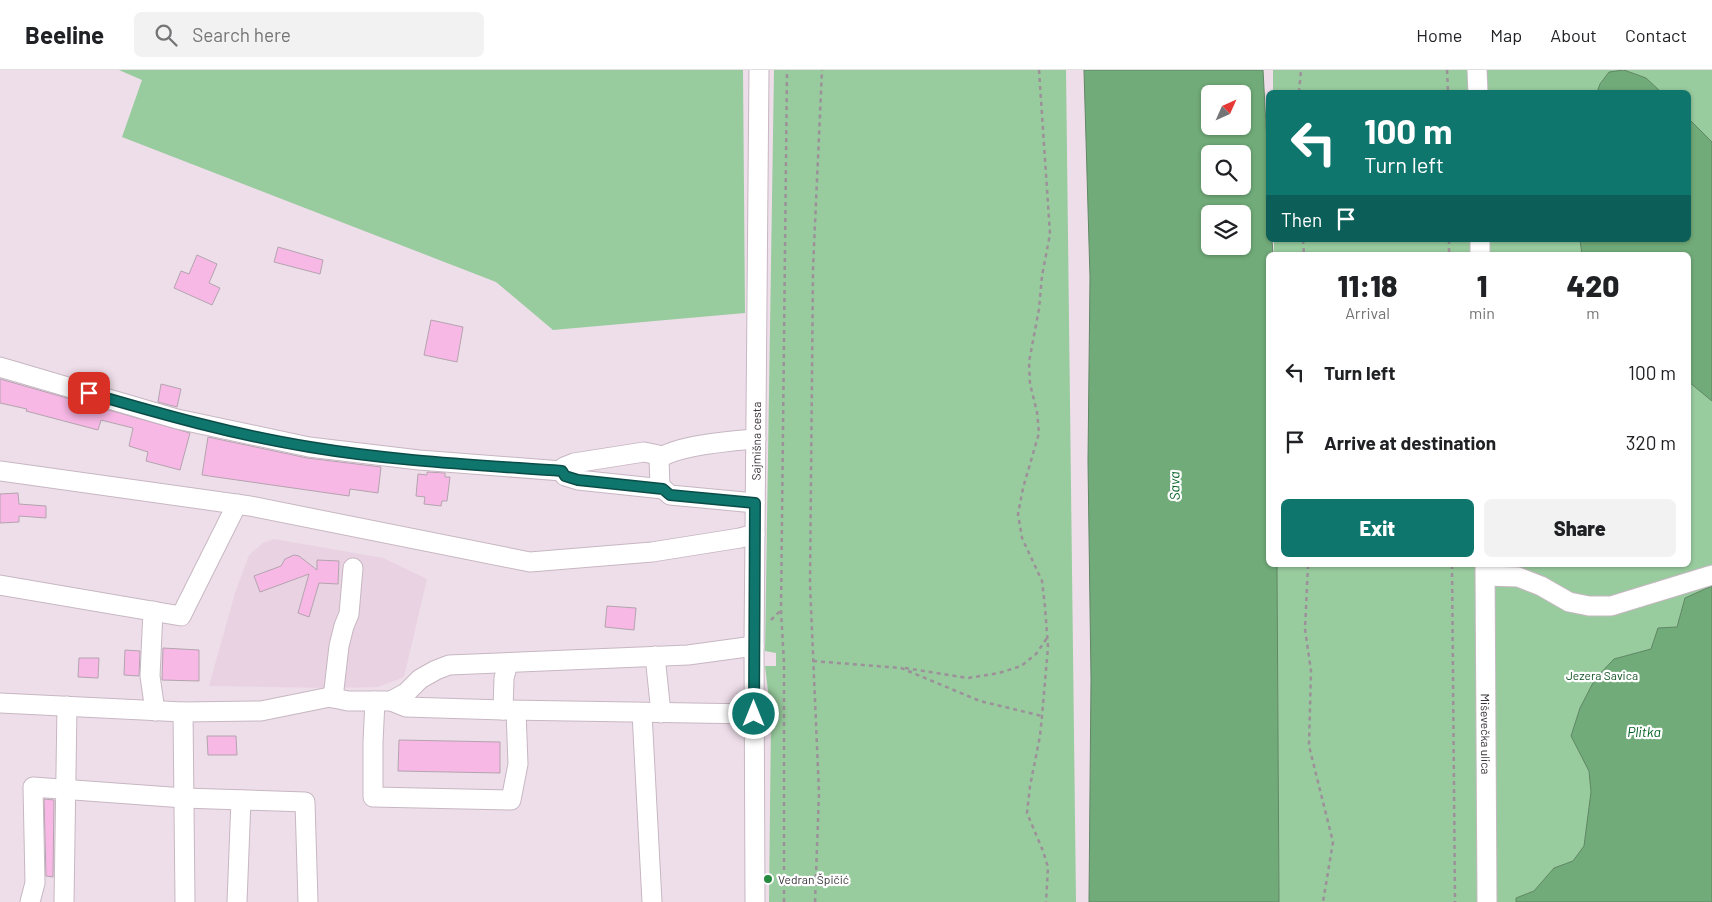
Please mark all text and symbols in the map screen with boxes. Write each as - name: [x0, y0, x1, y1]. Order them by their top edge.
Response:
- search box: [134, 12, 484, 57]
- text: Beeline: [25, 20, 104, 49]
- icon: search: [152, 21, 180, 49]
- text: Search here: [192, 23, 291, 46]
- text: Home: [1416, 24, 1462, 46]
- text: Map: [1490, 24, 1522, 46]
- text: About: [1550, 24, 1597, 46]
- text: Contact: [1625, 24, 1687, 46]
- north arrow: [1201, 85, 1251, 135]
- map controls: [1201, 85, 1251, 255]
- text: 100 m: [1364, 109, 1453, 151]
- icon: left: [1281, 110, 1346, 175]
- button: search: [1201, 145, 1251, 195]
- text: Turn left: [1364, 151, 1444, 177]
- button: layers: [1201, 205, 1251, 255]
- icon: arrive: [1332, 205, 1360, 233]
- text: Then: [1281, 208, 1322, 231]
- text: 11:18: [1338, 267, 1397, 303]
- text: 1: [1477, 267, 1487, 303]
- text: 420: [1567, 267, 1619, 303]
- text: Arrival: [1345, 303, 1390, 322]
- text: min: [1469, 303, 1495, 322]
- text: m: [1586, 303, 1600, 322]
- icon: left: [1281, 358, 1309, 386]
- text: Turn left: [1324, 361, 1395, 384]
- text: 100 m: [1628, 361, 1676, 384]
- pin: [68, 372, 110, 414]
- icon: arrive: [75, 379, 103, 407]
- street label: Sajmišna cesta: [748, 402, 763, 480]
- icon: arrive: [1281, 428, 1309, 456]
- text: Arrive at destination: [1324, 431, 1496, 454]
- text: 320 m: [1626, 431, 1676, 454]
- water label: Sava: [1165, 471, 1183, 501]
- button: Exit: [1281, 499, 1474, 557]
- button: Share: [1484, 499, 1676, 557]
- park label: Jezera Savica: [1566, 668, 1638, 682]
- position arrow: [727, 687, 779, 739]
- street label: Miševečka ulica: [1479, 693, 1493, 775]
- water label: Plitka: [1627, 723, 1661, 740]
- place label: Vedran Špičić: [778, 872, 849, 886]
- marker: Vedran Špičić: [762, 873, 774, 885]

